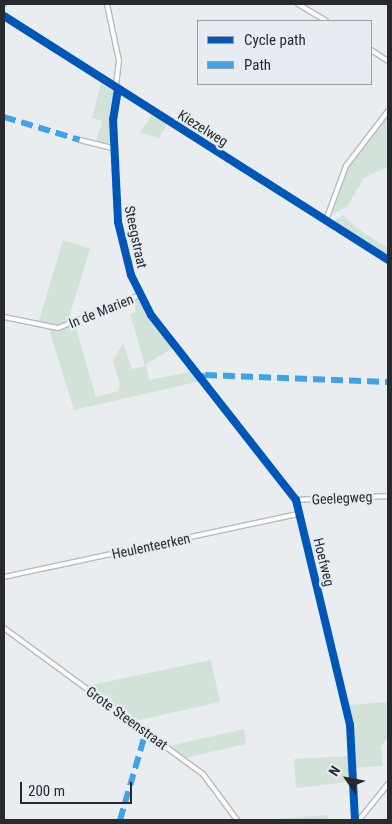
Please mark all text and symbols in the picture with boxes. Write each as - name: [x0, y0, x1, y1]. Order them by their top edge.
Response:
- legend: [197, 20, 372, 85]
- text: Cycle path: [244, 31, 306, 49]
- text: Path: [244, 56, 271, 74]
- street label: Kiezelweg: [175, 106, 231, 150]
- street label: Steegstraat: [121, 204, 151, 270]
- street label: In de Marien: [66, 290, 136, 332]
- street label: Geelegweg: [311, 488, 373, 508]
- street label: Heulenteerken: [110, 530, 192, 562]
- street label: Hoefweg: [310, 536, 338, 588]
- street label: Grote Steenstraat: [83, 683, 171, 753]
- north arrow: [322, 754, 372, 804]
- text: N: [325, 763, 343, 779]
- scale bar: [22, 772, 135, 804]
- text: 200 m: [28, 782, 65, 800]

